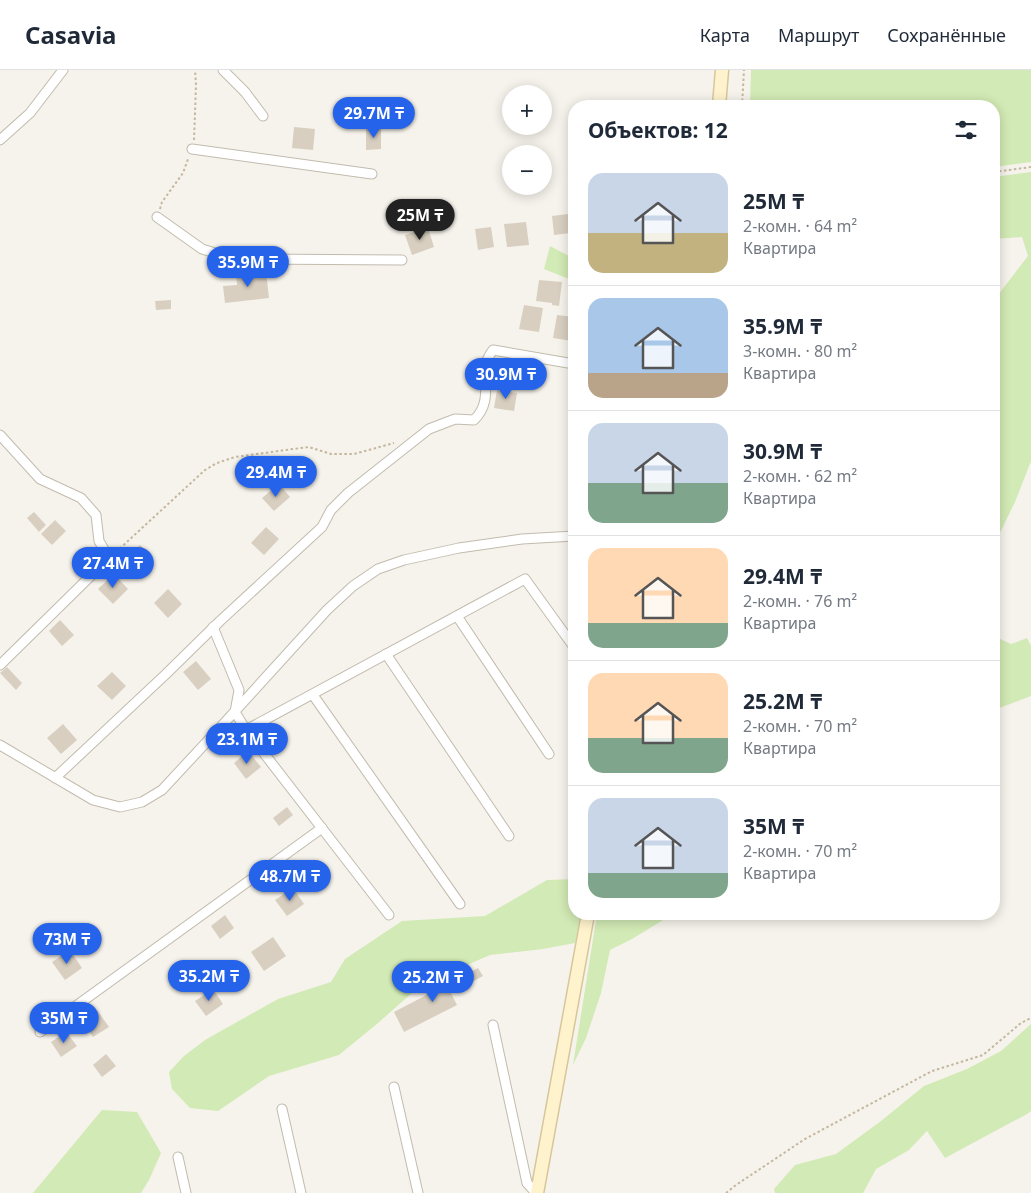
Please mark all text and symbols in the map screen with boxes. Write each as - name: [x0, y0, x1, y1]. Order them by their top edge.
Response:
- text: Casavia: [25, 18, 116, 51]
- text: Карта: [700, 23, 750, 47]
- text: Маршрут: [778, 23, 859, 47]
- text: Сохранённые: [887, 23, 1006, 47]
- map controls: [502, 85, 552, 195]
- button: +: [502, 85, 552, 135]
- pin: 29.7M ₸: [328, 97, 420, 139]
- text: 29.7M ₸: [344, 102, 404, 124]
- text: Объектов: 12: [588, 116, 728, 144]
- icon: filters: [952, 116, 980, 144]
- button: −: [502, 145, 552, 195]
- text: 25M ₸: [743, 187, 804, 215]
- icon: home: [628, 193, 688, 253]
- pin: 25M ₸: [385, 198, 455, 241]
- text: 25M ₸: [397, 204, 443, 226]
- text: 2-комн. · 64 m²: [743, 215, 857, 237]
- text: Квартира: [743, 237, 817, 259]
- pin: 35.9M ₸: [202, 246, 294, 288]
- text: 35.9M ₸: [218, 251, 278, 273]
- text: 35.9M ₸: [743, 312, 822, 340]
- icon: home: [628, 318, 688, 378]
- text: 3-комн. · 80 m²: [743, 340, 857, 362]
- pin: 30.9M ₸: [460, 358, 552, 400]
- text: Квартира: [743, 362, 817, 384]
- text: 30.9M ₸: [476, 363, 536, 385]
- text: 30.9M ₸: [743, 437, 822, 465]
- icon: home: [628, 443, 688, 503]
- pin: 29.4M ₸: [230, 456, 322, 498]
- text: 29.4M ₸: [246, 461, 306, 483]
- text: 2-комн. · 62 m²: [743, 465, 857, 487]
- text: Квартира: [743, 487, 817, 509]
- pin: 27.4M ₸: [67, 546, 159, 589]
- text: 27.4M ₸: [83, 552, 143, 574]
- text: 29.4M ₸: [743, 562, 822, 590]
- icon: home: [628, 568, 688, 628]
- text: 2-комн. · 76 m²: [743, 590, 857, 612]
- text: Квартира: [743, 612, 817, 634]
- text: 25.2M ₸: [743, 687, 822, 715]
- icon: home: [628, 693, 688, 753]
- text: 2-комн. · 70 m²: [743, 715, 857, 737]
- pin: 23.1M ₸: [201, 722, 293, 765]
- text: 23.1M ₸: [217, 728, 277, 750]
- text: Квартира: [743, 737, 817, 759]
- text: 35M ₸: [743, 812, 804, 840]
- icon: home: [628, 818, 688, 878]
- text: 2-комн. · 70 m²: [743, 840, 857, 862]
- pin: 48.7M ₸: [244, 860, 336, 902]
- text: Квартира: [743, 862, 817, 884]
- text: 48.7M ₸: [260, 865, 320, 887]
- pin: 73M ₸: [32, 922, 102, 965]
- text: 73M ₸: [44, 928, 90, 950]
- pin: 35.2M ₸: [163, 960, 255, 1002]
- pin: 25.2M ₸: [387, 960, 479, 1003]
- text: 35.2M ₸: [179, 965, 239, 987]
- text: 25.2M ₸: [403, 966, 463, 988]
- pin: 35M ₸: [29, 1002, 99, 1044]
- text: 35M ₸: [41, 1007, 87, 1029]

